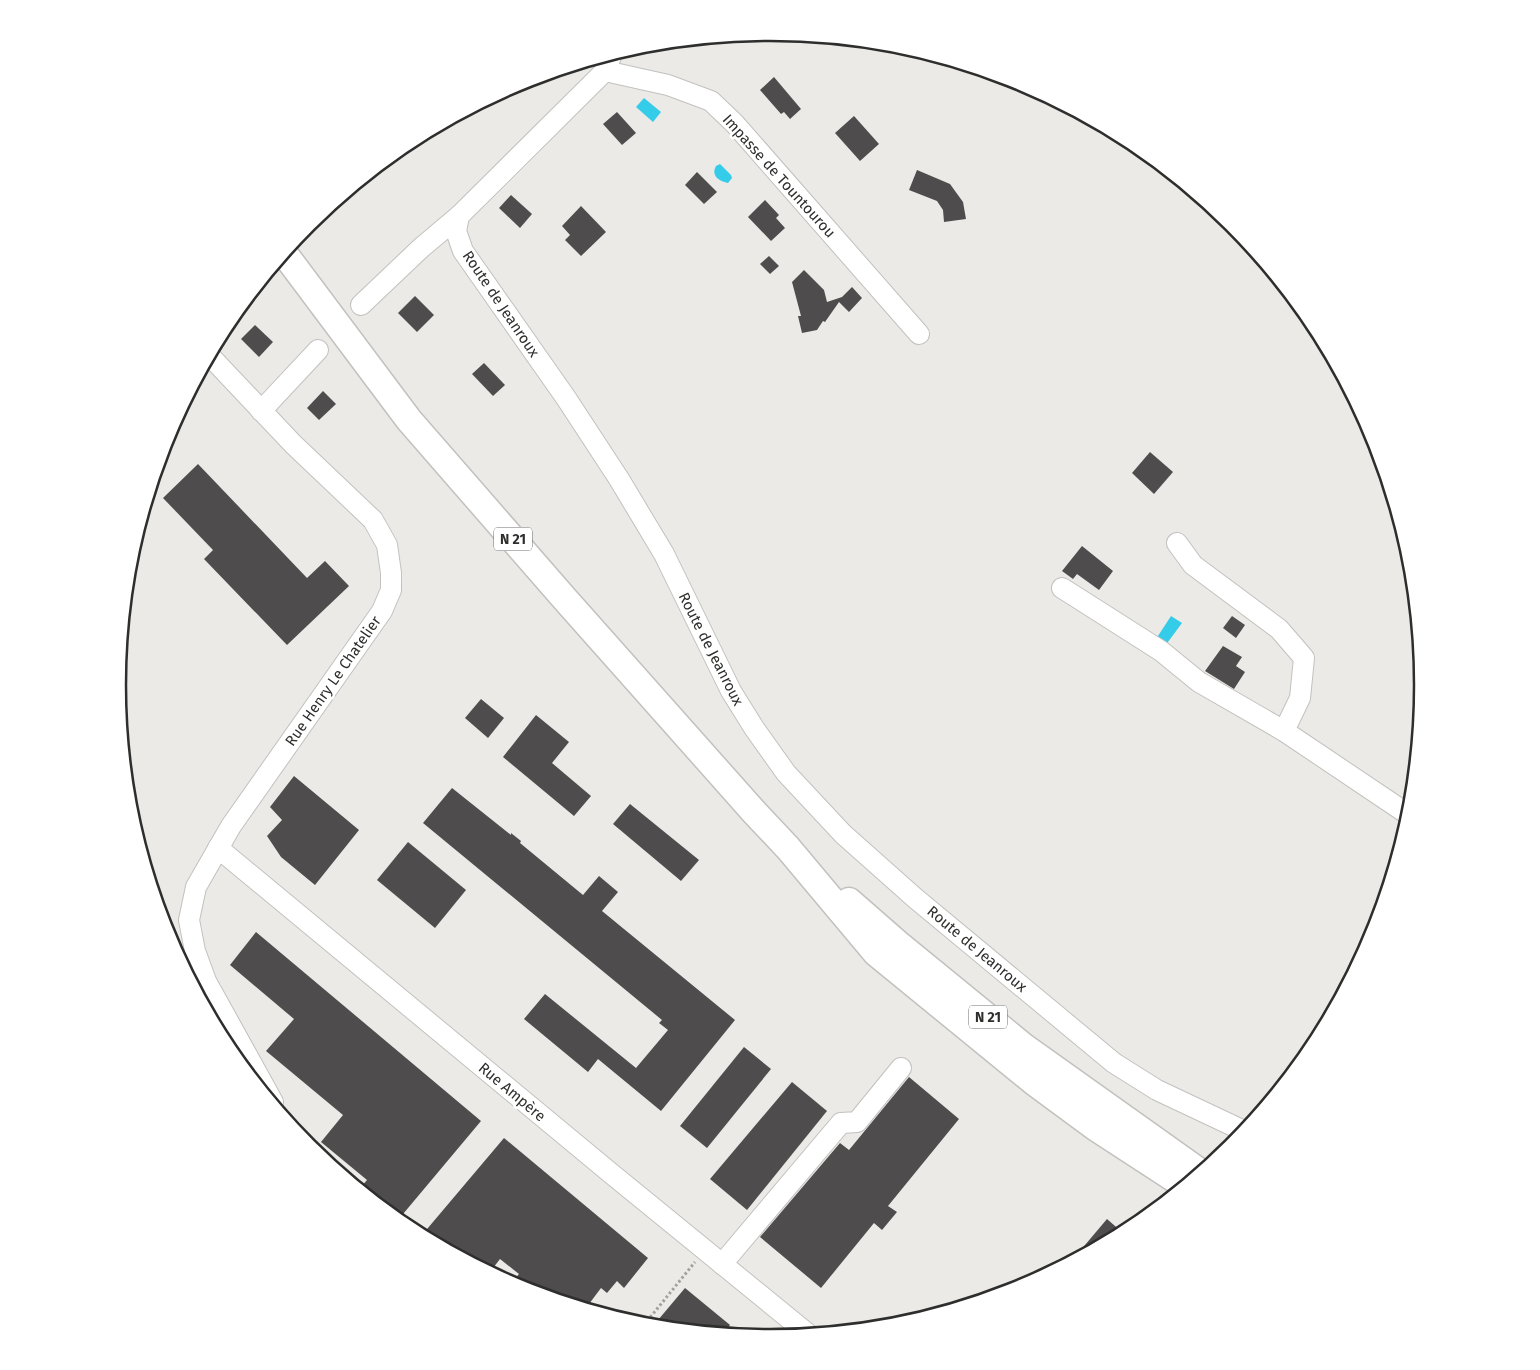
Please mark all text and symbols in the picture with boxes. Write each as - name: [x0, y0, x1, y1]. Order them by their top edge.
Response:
- street label: Impasse de Tountourou: [719, 111, 839, 241]
- street label: Route de Jeanroux: [459, 247, 544, 361]
- road number: N 21: [494, 528, 532, 550]
- street label: Route de Jeanroux: [675, 589, 748, 709]
- street label: Rue Henry Le Chatelier: [281, 612, 385, 750]
- street label: Route de Jeanroux: [924, 902, 1031, 996]
- road number: N 21: [969, 1006, 1007, 1028]
- street label: Rue Ampère: [475, 1059, 549, 1125]

